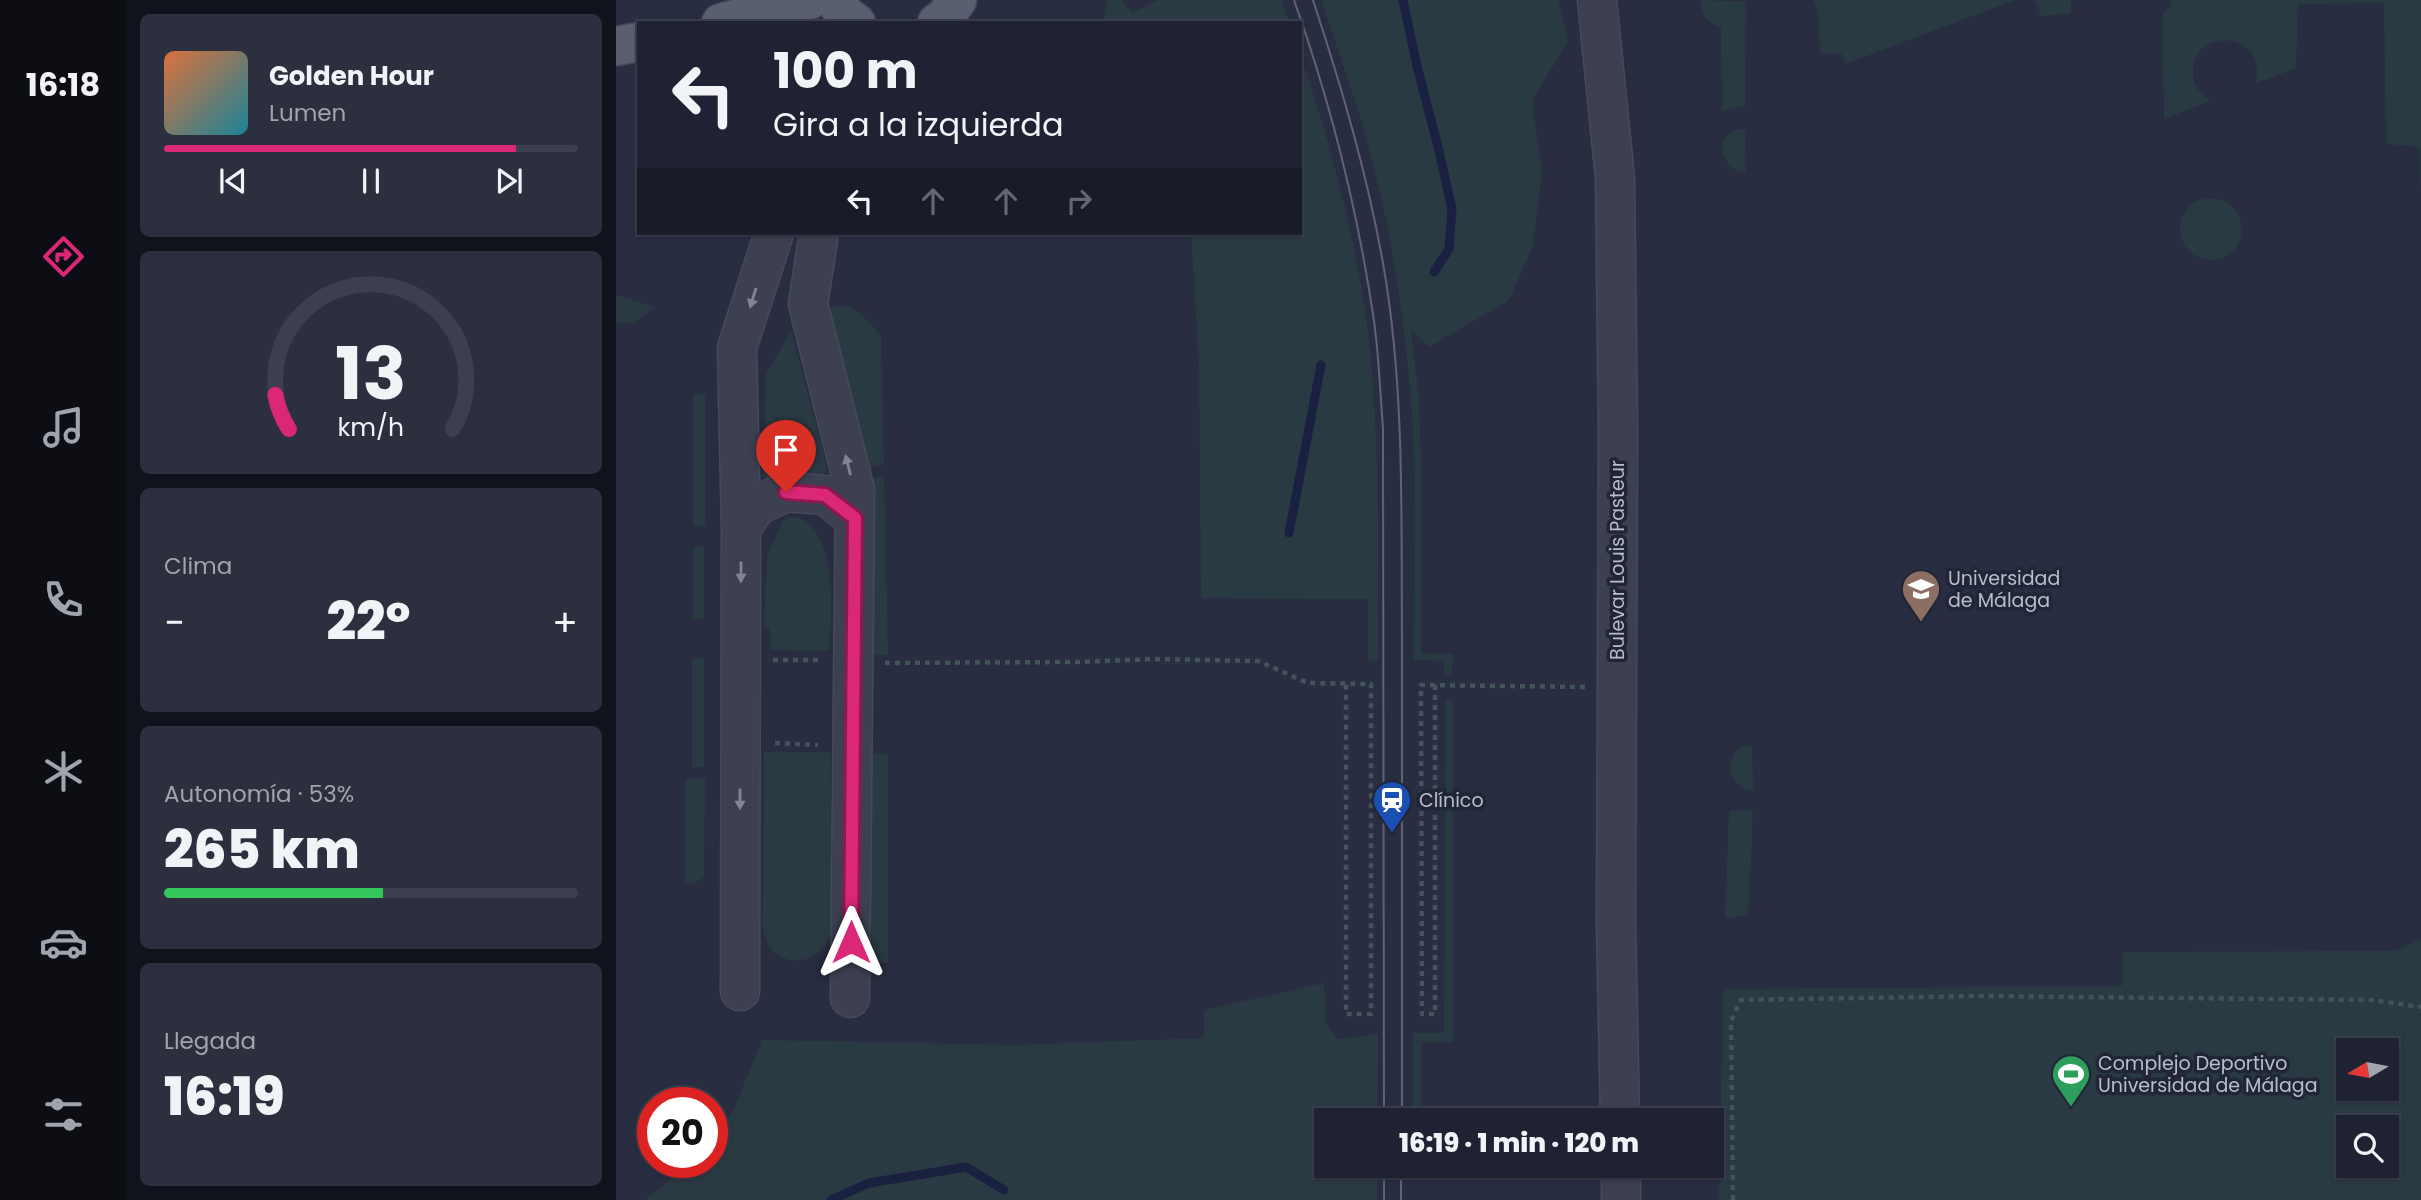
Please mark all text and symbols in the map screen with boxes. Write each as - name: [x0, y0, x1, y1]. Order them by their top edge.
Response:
- text: 100 m: [773, 37, 918, 105]
- icon: left: [658, 49, 749, 140]
- text: Golden Hour: [269, 58, 434, 94]
- text: 16:18: [26, 62, 100, 107]
- text: Lumen: [269, 97, 346, 129]
- text: Gira a la izquierda: [773, 102, 1064, 147]
- icon: previous: [214, 162, 252, 200]
- icon: pause: [352, 162, 390, 200]
- icon: next: [490, 162, 528, 200]
- icon: left: [841, 182, 879, 220]
- icon: ahead: [914, 182, 952, 220]
- icon: ahead: [987, 182, 1025, 220]
- icon: right: [1060, 182, 1098, 220]
- icon: directions: [39, 232, 88, 281]
- one-way arrow: [747, 288, 758, 309]
- text: 13: [335, 323, 407, 424]
- icon: music: [39, 403, 88, 452]
- text: km/h: [338, 410, 404, 445]
- pin: [756, 420, 816, 492]
- icon: arrive: [767, 431, 805, 469]
- one-way arrow: [842, 454, 853, 476]
- street label: Bulevar Louis Pasteur: [1604, 460, 1631, 660]
- text: Clima: [164, 550, 232, 582]
- one-way arrow: [735, 561, 747, 583]
- place label: Universidad de Málaga: [1948, 565, 2060, 614]
- school or university icon: Universidad de Málaga: [1900, 568, 1942, 623]
- icon: phone: [39, 575, 88, 624]
- text: 22°: [326, 585, 411, 658]
- text: −: [164, 596, 185, 649]
- text: +: [552, 596, 578, 649]
- icon: climate: [39, 747, 88, 796]
- text: Autonomía · 53%: [164, 778, 354, 810]
- station icon: Clínico: [1371, 779, 1413, 834]
- place label: Clínico: [1419, 787, 1484, 814]
- one-way arrow: [734, 789, 746, 811]
- text: 265 km: [164, 813, 360, 886]
- position arrow: [814, 905, 888, 979]
- icon: car: [39, 918, 88, 967]
- text: Llegada: [164, 1025, 256, 1057]
- north arrow: [2336, 1038, 2399, 1101]
- map controls: [2336, 1038, 2399, 1178]
- place label: Complejo Deportivo Universidad de Málaga: [2098, 1050, 2318, 1099]
- sports icon: Complejo Deportivo Universidad de Málaga: [2050, 1053, 2092, 1108]
- text: 16:19: [164, 1060, 284, 1133]
- speed limit sign: 20: [637, 1087, 728, 1178]
- icon: filters: [39, 1090, 88, 1139]
- button: search: [2336, 1115, 2399, 1178]
- text: 16:19 · 1 min · 120 m: [1399, 1125, 1639, 1161]

